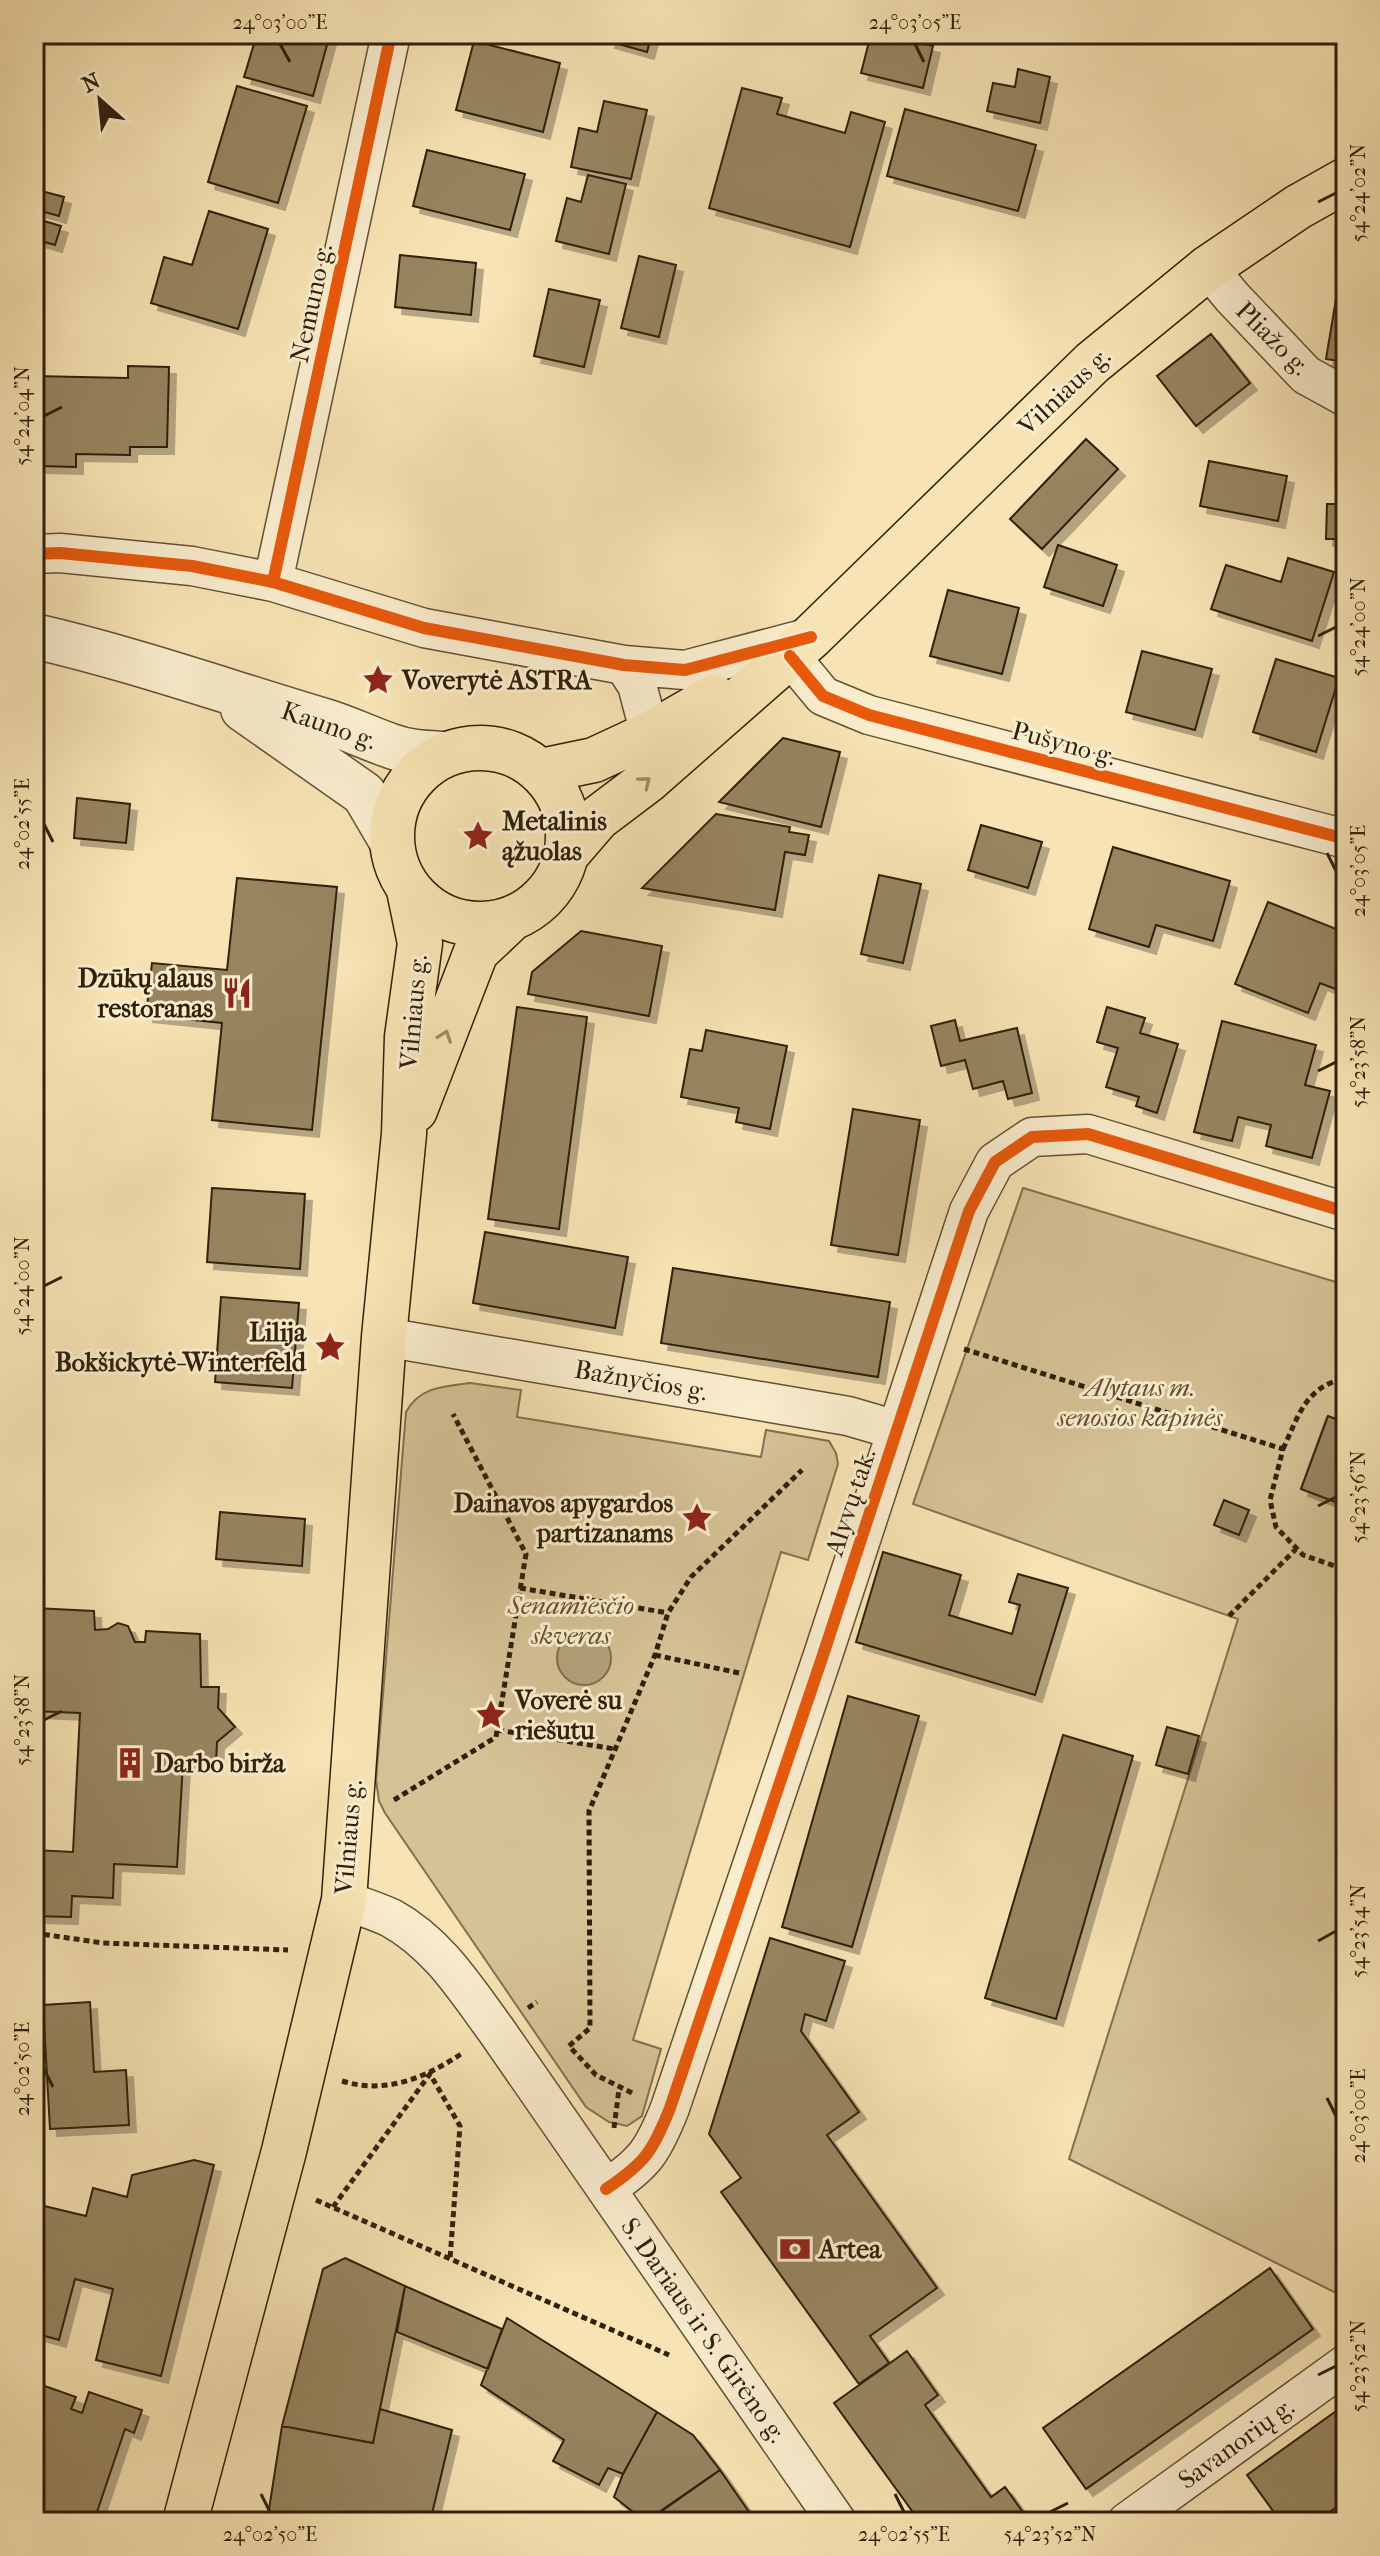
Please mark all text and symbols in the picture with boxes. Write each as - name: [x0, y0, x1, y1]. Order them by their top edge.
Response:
- text: 24°03'00"E: [233, 11, 327, 34]
- text: 24°03'05"E: [869, 11, 961, 34]
- north arrow: [60, 60, 140, 140]
- text: N: [78, 68, 105, 98]
- text: 54°24'02"N: [1347, 144, 1370, 242]
- street label: Nemuno g.: [284, 241, 339, 365]
- street label: Pliažo g.: [1229, 295, 1316, 382]
- street label: Vilniaus g.: [1011, 341, 1117, 443]
- text: 54°24'04"N: [11, 366, 34, 466]
- text: 54°24'00"N: [1347, 577, 1370, 677]
- place icon: Voverytė ASTRA: [361, 663, 395, 697]
- place label: Voverytė ASTRA: [401, 665, 593, 696]
- street label: Kauno g.: [277, 695, 380, 756]
- street label: Pušyno g.: [1009, 715, 1119, 772]
- text: 24°02'55"E: [11, 778, 34, 870]
- one-way arrow: [636, 778, 651, 792]
- place label: Metalinis ąžuolas: [502, 806, 607, 868]
- place icon: Metalinis ąžuolas: [461, 819, 495, 853]
- text: 24°03'05"E: [1347, 825, 1370, 917]
- street label: Vilniaus g.: [393, 953, 434, 1072]
- place label: Dzūkų alaus restoranas: [78, 963, 213, 1024]
- restaurant icon: Dzūkų alaus restoranas: [220, 976, 254, 1010]
- text: 54°23'58"N: [1347, 1016, 1370, 1108]
- one-way arrow: [435, 1030, 451, 1044]
- text: 54°24'00"N: [11, 1236, 34, 1336]
- place label: Lilija Bokšickytė-Winterfeld: [55, 1317, 307, 1378]
- place icon: Lilija Bokšickytė-Winterfeld: [313, 1330, 347, 1364]
- street label: Bažnyčios g.: [572, 1354, 710, 1407]
- park label: Alytaus m. senosios kapinės: [1056, 1372, 1224, 1433]
- street label: Alyvų tak.: [818, 1445, 883, 1561]
- text: 54°23'56"N: [1347, 1451, 1370, 1543]
- place label: Dainavos apygardos partizanams: [453, 1488, 673, 1549]
- place icon: Dainavos apygardos partizanams: [680, 1501, 714, 1535]
- park label: Senamiesčio skveras: [507, 1590, 634, 1651]
- text: 54°23'58"N: [11, 1674, 34, 1766]
- place label: Voverė su riešutu: [514, 1685, 622, 1746]
- place icon: Voverė su riešutu: [474, 1698, 508, 1732]
- building icon: Darbo birža: [113, 1746, 147, 1780]
- place label: Darbo birža: [154, 1748, 286, 1779]
- street label: Vilniaus g.: [328, 1778, 369, 1897]
- text: 54°23'54"N: [1347, 1884, 1370, 1978]
- text: 24°02'50"E: [11, 2022, 34, 2116]
- text: 24°03'00"E: [1347, 2069, 1370, 2163]
- street label: S. Dariaus ir S. Girėno g.: [614, 2212, 793, 2449]
- bank icon: Artea: [778, 2232, 812, 2266]
- place label: Artea: [817, 2234, 882, 2265]
- text: 54°23'52"N: [1347, 2320, 1370, 2412]
- street label: Savanorių g.: [1172, 2391, 1301, 2497]
- text: 24°02'50"E: [223, 2523, 317, 2546]
- text: 24°02'55"E: [858, 2523, 950, 2546]
- text: 54°23'52"N: [1004, 2523, 1096, 2546]

